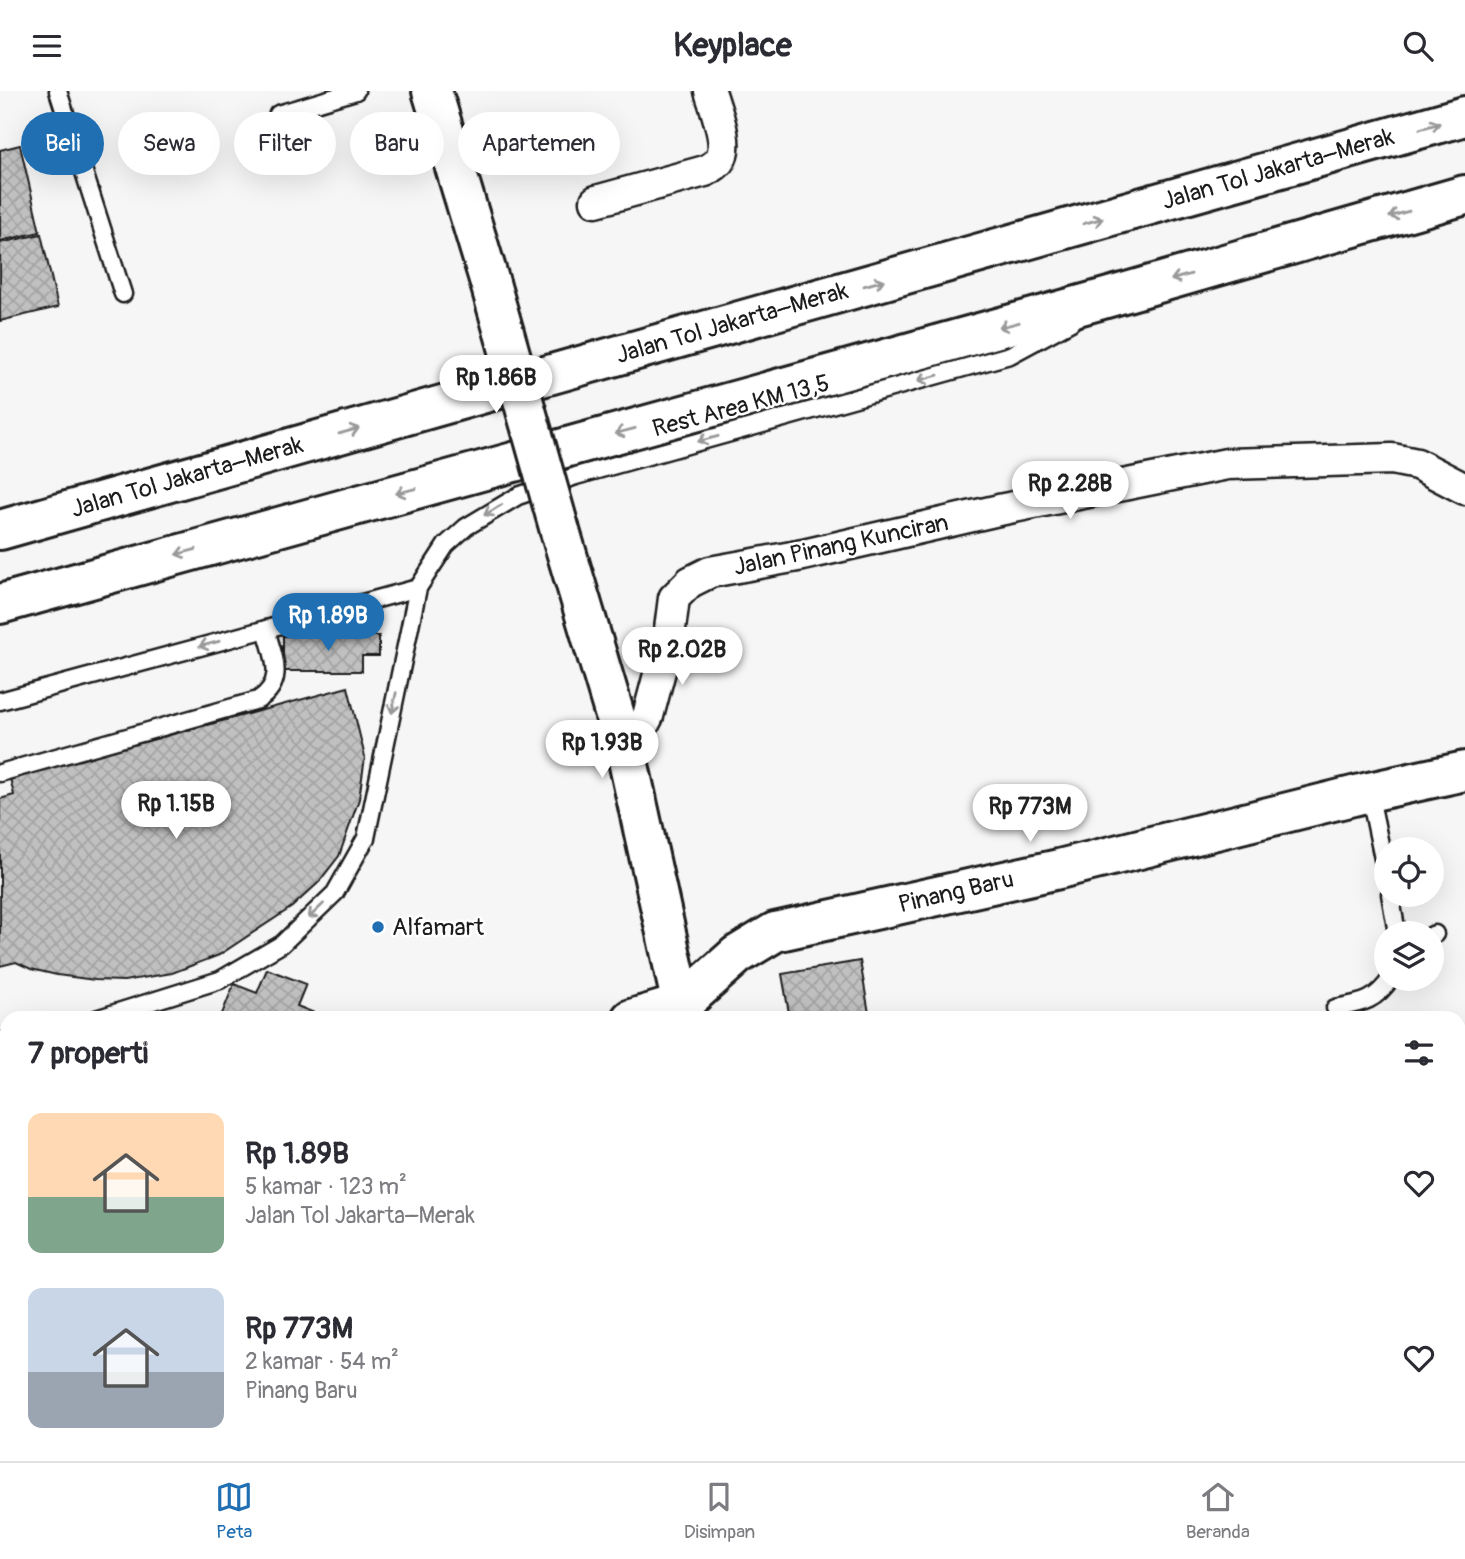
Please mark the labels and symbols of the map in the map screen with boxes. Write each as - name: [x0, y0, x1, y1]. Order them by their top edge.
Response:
- one-way arrow: [1418, 119, 1441, 132]
- street label: Jalan Tol Jakarta–Merak: [1159, 122, 1397, 216]
- one-way arrow: [1389, 208, 1411, 221]
- one-way arrow: [1081, 214, 1104, 227]
- one-way arrow: [1170, 271, 1192, 284]
- one-way arrow: [863, 275, 885, 288]
- street label: Jalan Tol Jakarta–Merak: [613, 276, 851, 370]
- one-way arrow: [999, 319, 1021, 332]
- pin: Rp 1.86B: [424, 355, 568, 415]
- street label: Rest Area KM 13,5: [649, 368, 833, 444]
- one-way arrow: [917, 373, 939, 386]
- one-way arrow: [337, 424, 359, 437]
- one-way arrow: [614, 425, 637, 438]
- street label: Jalan Tol Jakarta–Merak: [68, 430, 306, 524]
- one-way arrow: [698, 433, 720, 446]
- pin: Rp 2.28B: [998, 461, 1142, 521]
- one-way arrow: [395, 486, 417, 499]
- one-way arrow: [483, 503, 503, 517]
- street label: Jalan Pinang Kunciran: [731, 508, 951, 582]
- one-way arrow: [175, 546, 198, 559]
- pin: Rp 1.89B: [256, 594, 400, 653]
- pin: Rp 2.02B: [610, 627, 754, 687]
- one-way arrow: [199, 638, 221, 651]
- one-way arrow: [387, 691, 401, 714]
- pin: Rp 1.93B: [530, 721, 674, 780]
- pin: Rp 1.15B: [104, 781, 248, 841]
- pin: Rp 773M: [965, 785, 1095, 844]
- street label: Pinang Baru: [895, 865, 1017, 919]
- one-way arrow: [307, 903, 324, 920]
- place label: Alfamart: [392, 913, 484, 942]
- marker: Alfamart: [370, 919, 386, 935]

